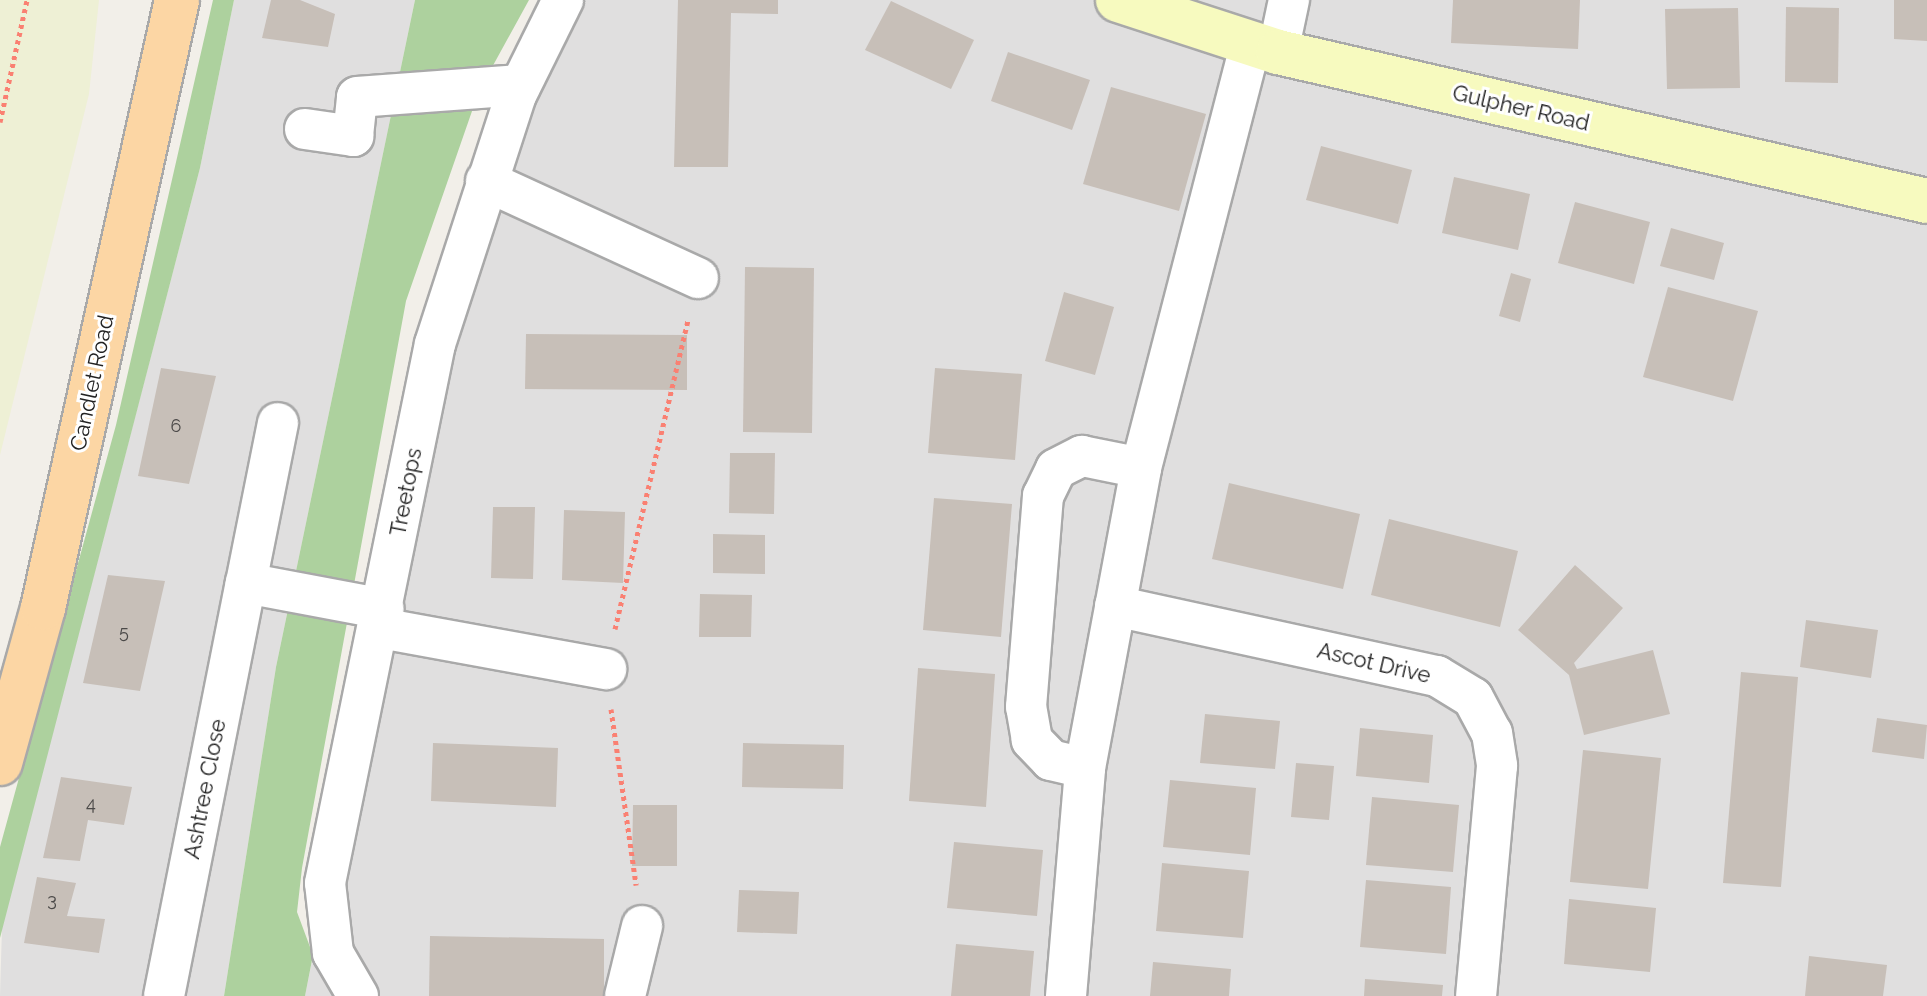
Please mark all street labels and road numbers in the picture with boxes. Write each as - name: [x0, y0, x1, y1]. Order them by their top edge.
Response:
- street label: Gulpher Road: [1450, 79, 1592, 137]
- street label: Candlet Road: [65, 313, 119, 453]
- street label: Treetops: [385, 446, 427, 538]
- street label: Ascot Drive: [1315, 637, 1433, 689]
- street label: Ashtree Close: [179, 717, 231, 861]

